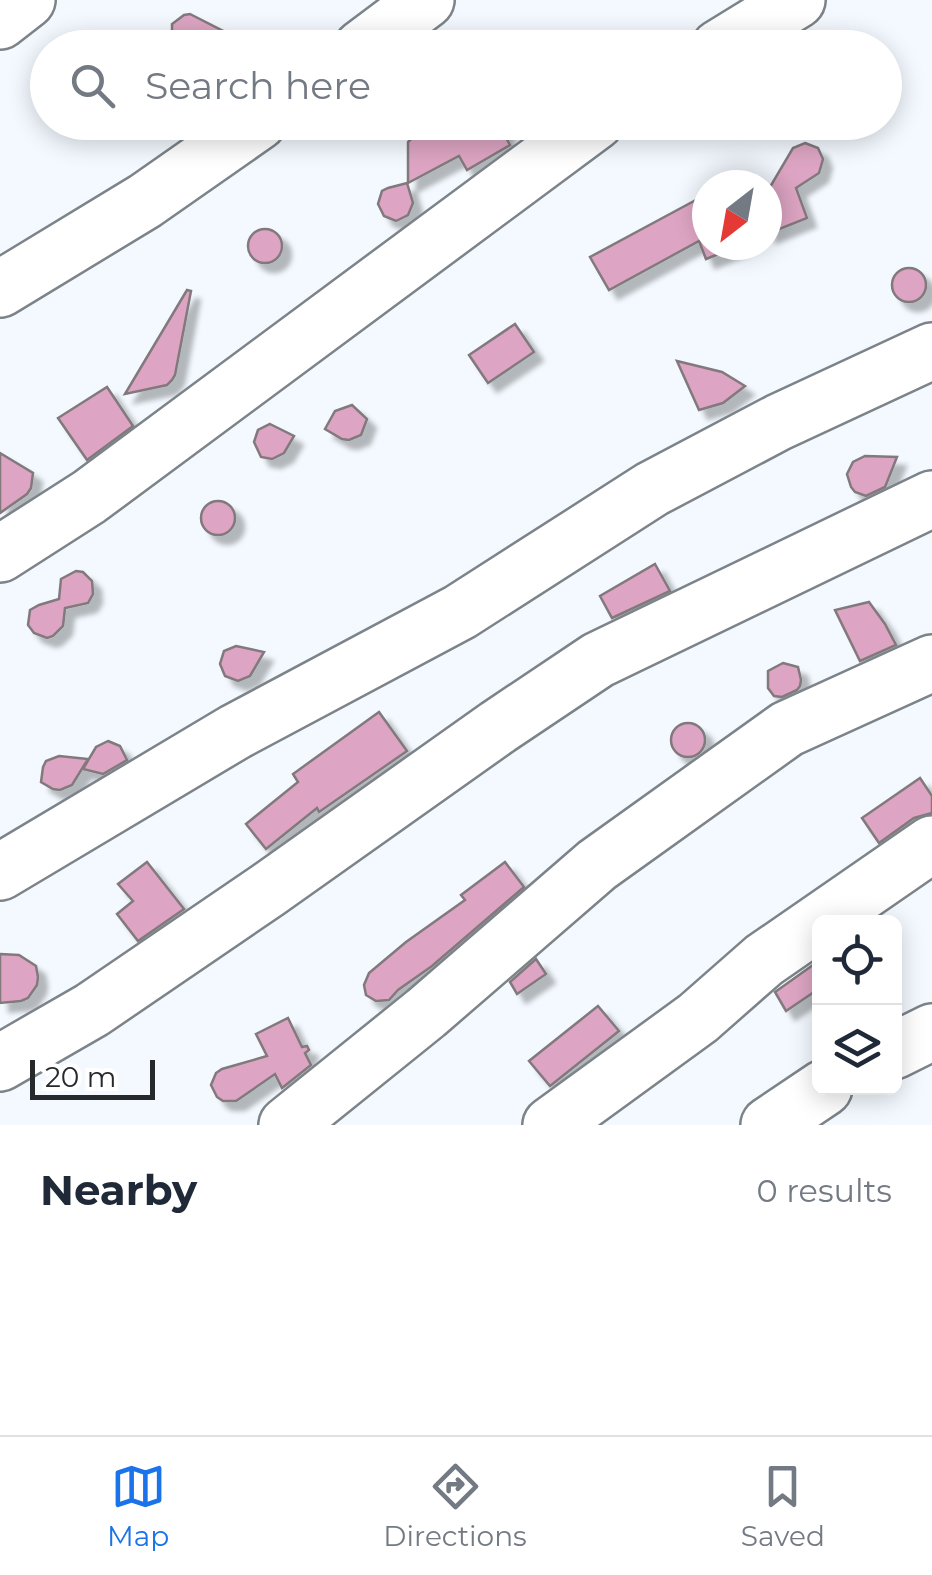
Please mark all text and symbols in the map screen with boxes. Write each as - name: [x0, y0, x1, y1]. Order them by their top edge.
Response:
- search box: [30, 30, 902, 140]
- icon: search: [65, 58, 120, 113]
- text: Search here: [145, 62, 371, 109]
- north arrow: [692, 170, 782, 260]
- map controls: [812, 915, 902, 1095]
- button: locate: [812, 915, 902, 1005]
- button: layers: [812, 1005, 902, 1095]
- scale bar: [30, 1055, 155, 1100]
- text: 20 m: [45, 1060, 116, 1094]
- text: Nearby: [40, 1164, 197, 1216]
- text: 0 results: [757, 1171, 892, 1210]
- tab: Map: [107, 1459, 169, 1553]
- tab: Directions: [383, 1459, 527, 1553]
- tab: Saved: [741, 1459, 825, 1553]

